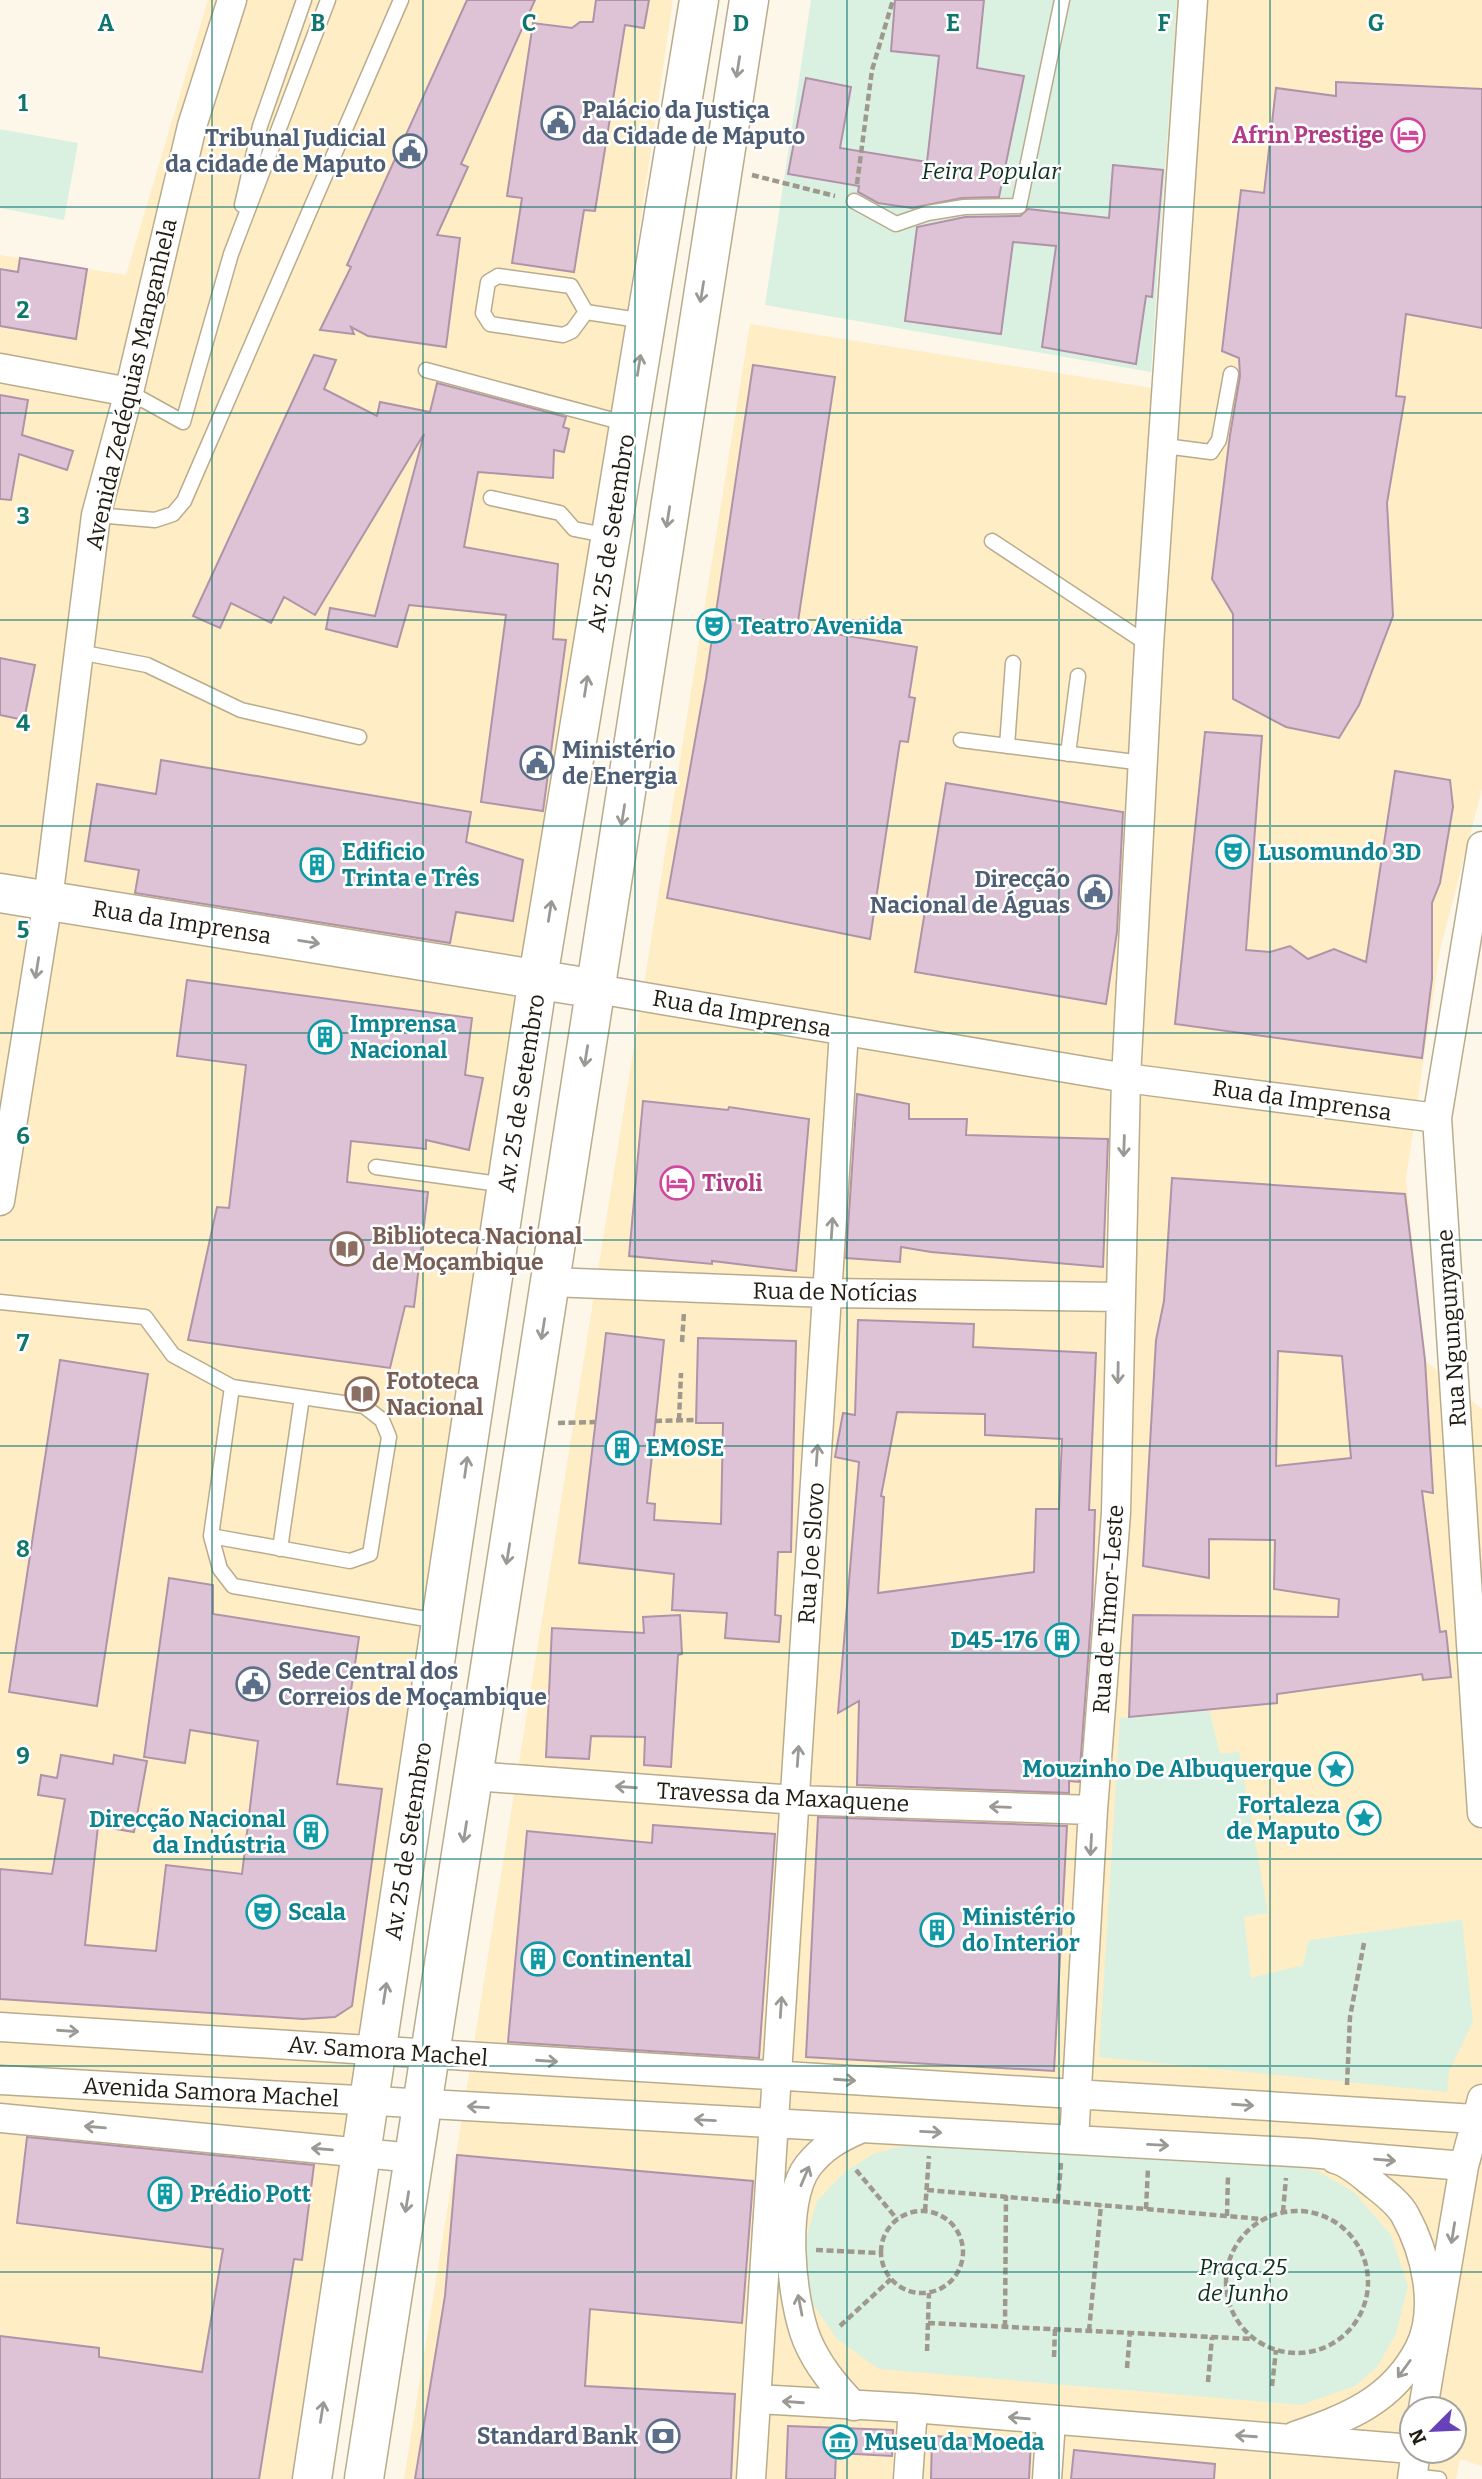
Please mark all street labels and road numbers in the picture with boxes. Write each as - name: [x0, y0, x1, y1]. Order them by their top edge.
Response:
- street label: Avenida Zedéquias Manganhela: [79, 215, 183, 552]
- street label: Av. 25 de Setembro: [582, 432, 640, 634]
- street label: Rua da Imprensa: [91, 894, 274, 950]
- street label: Rua da Imprensa: [651, 984, 834, 1043]
- street label: Av. 25 de Setembro: [492, 992, 550, 1194]
- street label: Rua da Imprensa: [1211, 1074, 1394, 1127]
- street label: Rua Ngungunyane: [1430, 1228, 1472, 1428]
- street label: Rua de Notícias: [752, 1277, 918, 1307]
- street label: Rua Joe Slovo: [792, 1481, 830, 1625]
- street label: Rua de Timor-Leste: [1087, 1504, 1129, 1714]
- street label: Av. 25 de Setembro: [379, 1740, 437, 1942]
- street label: Travessa da Maxaquene: [656, 1776, 910, 1818]
- street label: Av. Samora Machel: [287, 2030, 489, 2072]
- street label: Avenida Samora Machel: [82, 2071, 340, 2113]

